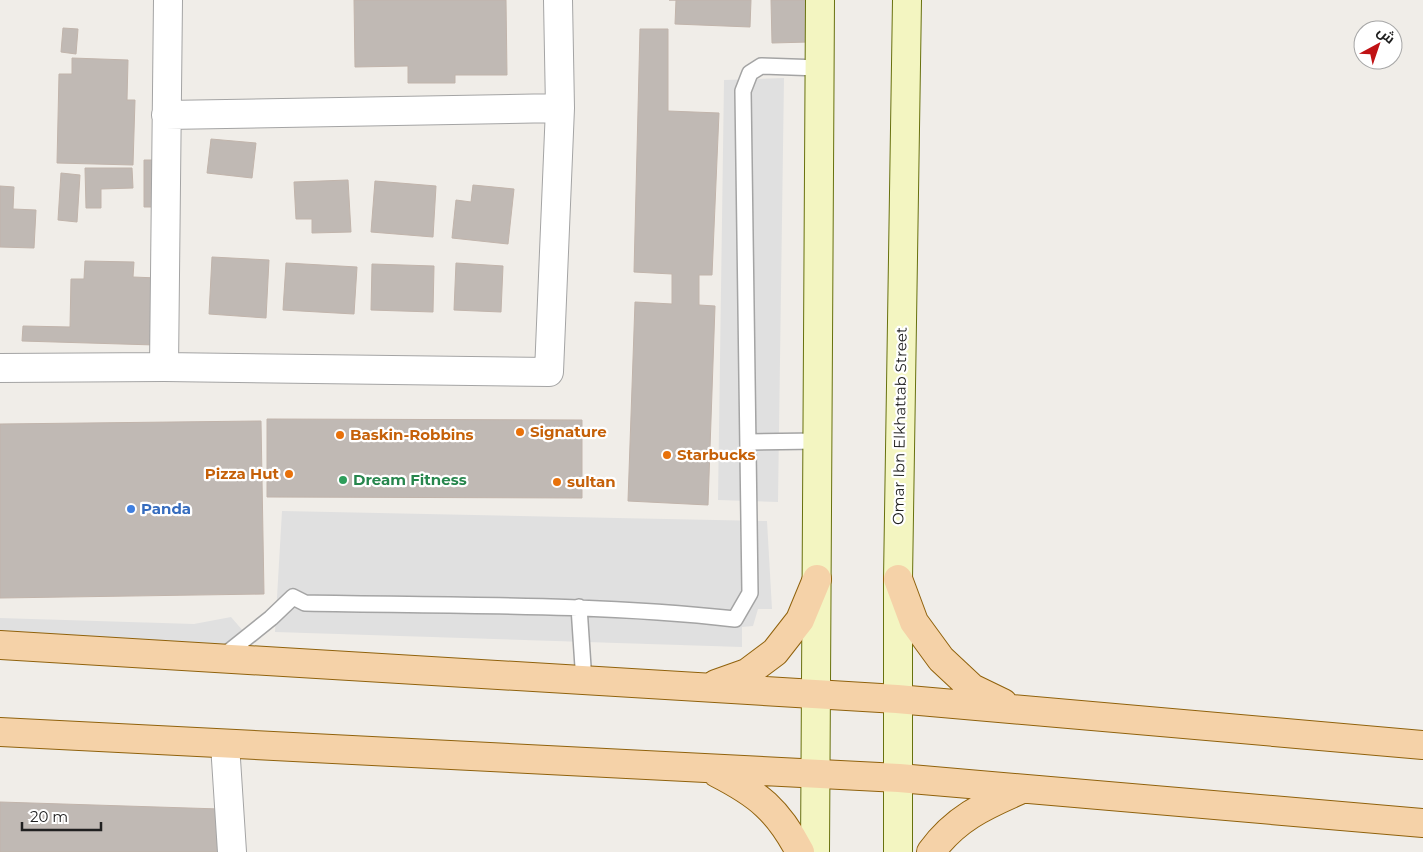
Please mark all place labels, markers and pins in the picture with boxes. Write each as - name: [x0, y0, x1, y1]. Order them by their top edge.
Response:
- place label: Signature: [530, 422, 607, 441]
- place label: Baskin-Robbins: [350, 425, 474, 444]
- marker: Signature: [514, 426, 526, 438]
- marker: Baskin-Robbins: [334, 429, 346, 441]
- place label: Starbucks: [677, 445, 756, 464]
- marker: Starbucks: [661, 449, 673, 461]
- place label: Pizza Hut: [205, 464, 279, 483]
- marker: Pizza Hut: [283, 468, 295, 480]
- place label: Dream Fitness: [353, 470, 467, 489]
- place label: sultan: [567, 472, 616, 491]
- marker: Dream Fitness: [337, 474, 349, 486]
- marker: sultan: [551, 476, 563, 488]
- place label: Panda: [141, 499, 191, 518]
- marker: Panda: [125, 503, 137, 515]

